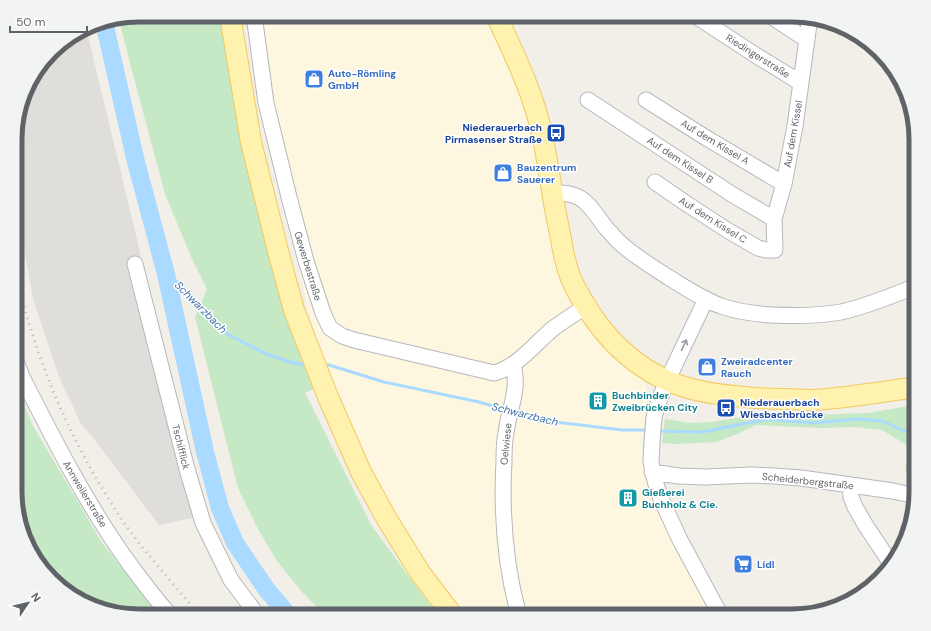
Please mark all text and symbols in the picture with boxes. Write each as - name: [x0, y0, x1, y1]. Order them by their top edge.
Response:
- scale bar: [10, 8, 87, 34]
- text: 50 m: [16, 14, 45, 30]
- street label: Riedingerstraße: [724, 31, 793, 81]
- place label: Auto-Römling GmbH: [328, 67, 396, 92]
- shop icon: Auto-Römling GmbH: [303, 68, 325, 90]
- street label: Auf dem Kissel: [781, 99, 805, 169]
- street label: Auf dem Kissel A: [679, 117, 752, 168]
- place label: Niederauerbach Pirmasenser Straße: [445, 121, 542, 146]
- bus stop icon: Niederauerbach Pirmasenser Straße: [545, 122, 567, 144]
- street label: Auf dem Kissel B: [644, 134, 716, 186]
- place label: Bauzentrum Sauerer: [517, 161, 576, 186]
- shop icon: Bauzentrum Sauerer: [492, 162, 514, 184]
- street label: Auf dem Kissel C: [677, 194, 749, 246]
- street label: Gewerbestraße: [291, 230, 325, 303]
- water label: Schwarzbach: [172, 278, 230, 336]
- one-way arrow: [681, 340, 688, 352]
- place label: Zweiradcenter Rauch: [721, 355, 793, 380]
- shop icon: Zweiradcenter Rauch: [696, 356, 718, 378]
- place label: Buchbinder Zweibrücken City: [612, 389, 698, 414]
- building icon: Buchbinder Zweibrücken City: [587, 390, 609, 412]
- place label: Niederauerbach Wiesbachbrücke: [740, 396, 823, 421]
- bus stop icon: Niederauerbach Wiesbachbrücke: [715, 397, 737, 419]
- water label: Schwarzbach: [490, 399, 560, 429]
- street label: Oelwiese: [497, 422, 515, 466]
- street label: Tschifflick: [169, 423, 193, 471]
- street label: Annweilerstraße: [60, 458, 110, 530]
- street label: Scheiderbergstraße: [762, 470, 855, 492]
- place label: Gießerei Buchholz & Cie.: [642, 486, 718, 511]
- building icon: Gießerei Buchholz & Cie.: [617, 487, 639, 509]
- supermarket icon: Lidl: [732, 553, 754, 575]
- place label: Lidl: [757, 558, 775, 571]
- north arrow: [8, 583, 48, 623]
- text: N: [28, 590, 44, 605]

